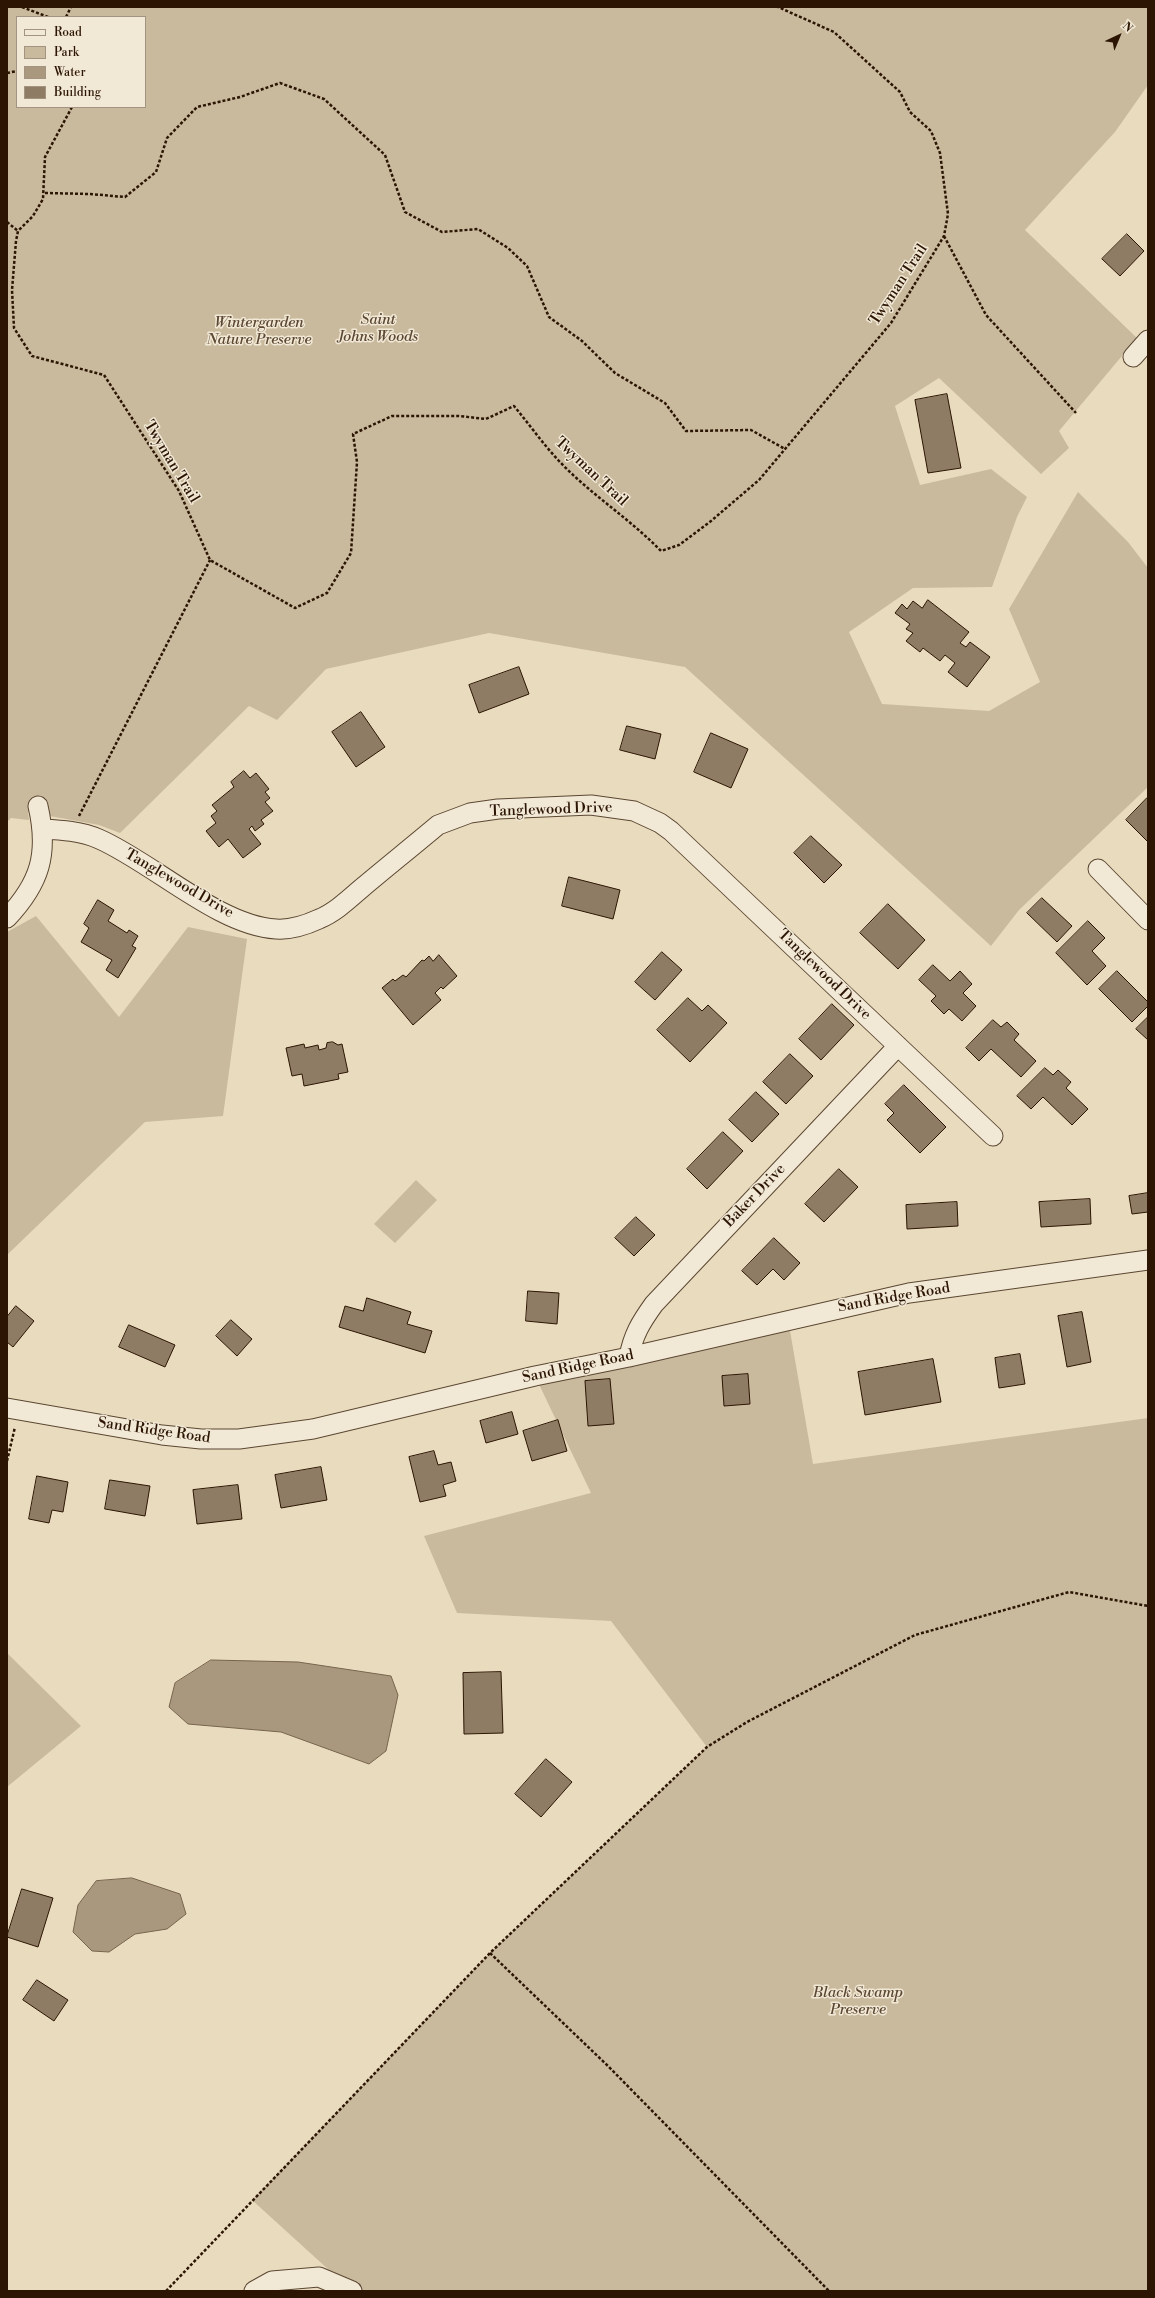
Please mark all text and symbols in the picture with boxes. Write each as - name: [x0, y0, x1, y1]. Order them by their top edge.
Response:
- legend: [16, 16, 146, 108]
- north arrow: [1099, 16, 1139, 56]
- text: N: [1119, 19, 1135, 35]
- text: Road: [54, 25, 82, 40]
- text: Park: [54, 45, 79, 60]
- text: Water: [54, 65, 86, 80]
- text: Building: [54, 85, 101, 100]
- street label: Twyman Trail: [866, 241, 932, 329]
- park label: Saint Johns Woods: [338, 311, 418, 346]
- park label: Wintergarden Nature Preserve: [206, 314, 312, 349]
- street label: Twyman Trail: [139, 418, 203, 506]
- street label: Twyman Trail: [551, 434, 631, 510]
- street label: Tanglewood Drive: [489, 799, 613, 821]
- street label: Tanglewood Drive: [121, 846, 237, 922]
- street label: Tanglewood Drive: [774, 926, 874, 1024]
- street label: Baker Drive: [720, 1161, 790, 1231]
- street label: Sand Ridge Road: [836, 1279, 952, 1317]
- street label: Sand Ridge Road: [521, 1346, 635, 1388]
- street label: Sand Ridge Road: [96, 1414, 212, 1448]
- park label: Black Swamp Preserve: [813, 1984, 903, 2019]

